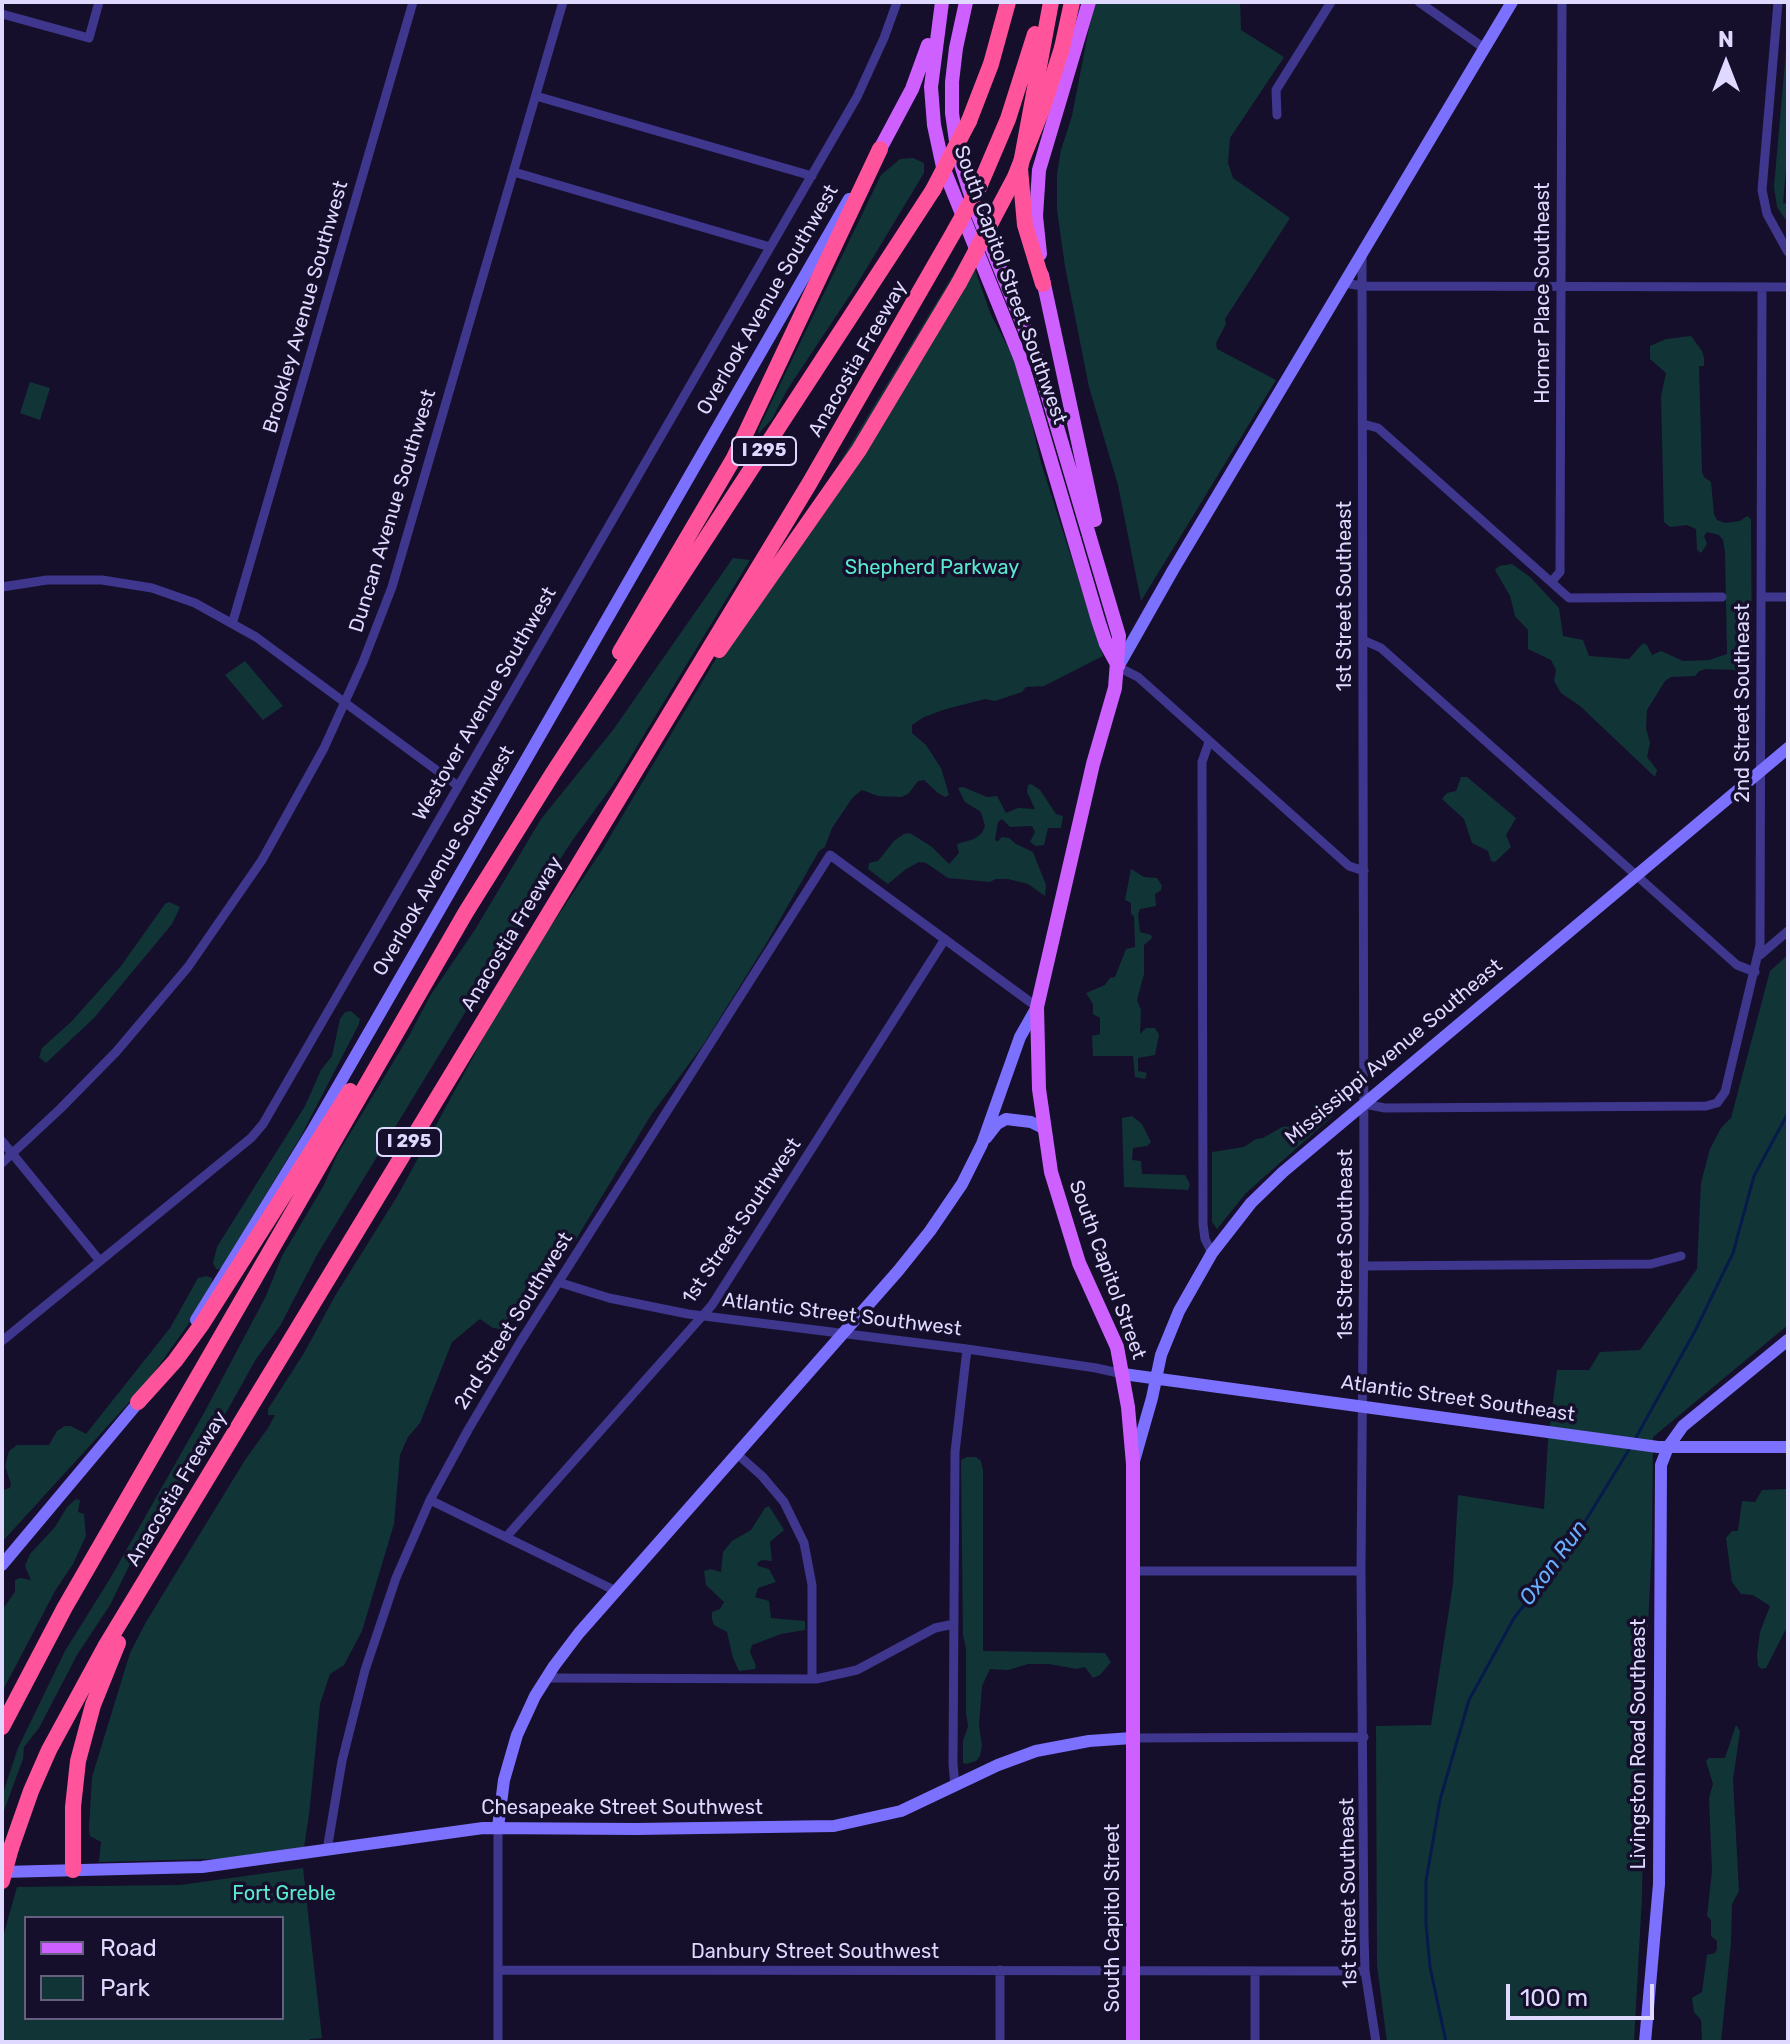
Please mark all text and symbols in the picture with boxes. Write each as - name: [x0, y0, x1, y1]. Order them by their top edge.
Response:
- north arrow: [1686, 24, 1766, 104]
- text: N: [1718, 26, 1734, 53]
- street label: South Capitol Street Southwest: [948, 143, 1072, 427]
- street label: Brookley Avenue Southwest: [258, 178, 354, 436]
- street label: Overlook Avenue Southwest: [692, 181, 844, 419]
- street label: Horner Place Southeast: [1531, 182, 1555, 404]
- street label: Anacostia Freeway: [804, 277, 912, 441]
- street label: Duncan Avenue Southwest: [345, 387, 441, 635]
- road number: I 295: [732, 437, 796, 465]
- street label: 1st Street Southeast: [1333, 501, 1357, 691]
- park label: Shepherd Parkway: [845, 556, 1019, 580]
- street label: Westover Avenue Southwest: [408, 583, 562, 825]
- street label: 2nd Street Southeast: [1731, 603, 1755, 803]
- street label: Overlook Avenue Southwest: [368, 742, 520, 980]
- street label: Anacostia Freeway: [456, 852, 568, 1016]
- street label: Mississippi Avenue Southeast: [1281, 954, 1507, 1150]
- road number: I 295: [377, 1128, 441, 1156]
- street label: 1st Street Southwest: [678, 1133, 806, 1309]
- street label: 1st Street Southeast: [1334, 1149, 1358, 1339]
- street label: South Capitol Street: [1063, 1177, 1151, 1363]
- street label: 2nd Street Southwest: [450, 1228, 578, 1414]
- street label: Atlantic Street Southwest: [721, 1288, 963, 1342]
- street label: Atlantic Street Southeast: [1339, 1371, 1577, 1427]
- street label: Anacostia Freeway: [121, 1407, 233, 1571]
- water label: Oxon Run: [1514, 1515, 1594, 1611]
- street label: Livingston Road Southeast: [1627, 1618, 1651, 1870]
- street label: Chesapeake Street Southwest: [481, 1796, 763, 1820]
- street label: 1st Street Southeast: [1335, 1798, 1363, 1988]
- street label: South Capitol Street: [1101, 1824, 1125, 2012]
- park label: Fort Greble: [232, 1882, 336, 1906]
- legend: [24, 1916, 284, 2020]
- text: Road: [100, 1934, 157, 1962]
- street label: Danbury Street Southwest: [691, 1940, 939, 1964]
- scale bar: [1510, 1968, 1658, 2018]
- text: Park: [100, 1974, 150, 2002]
- text: 100 m: [1520, 1984, 1588, 2012]

